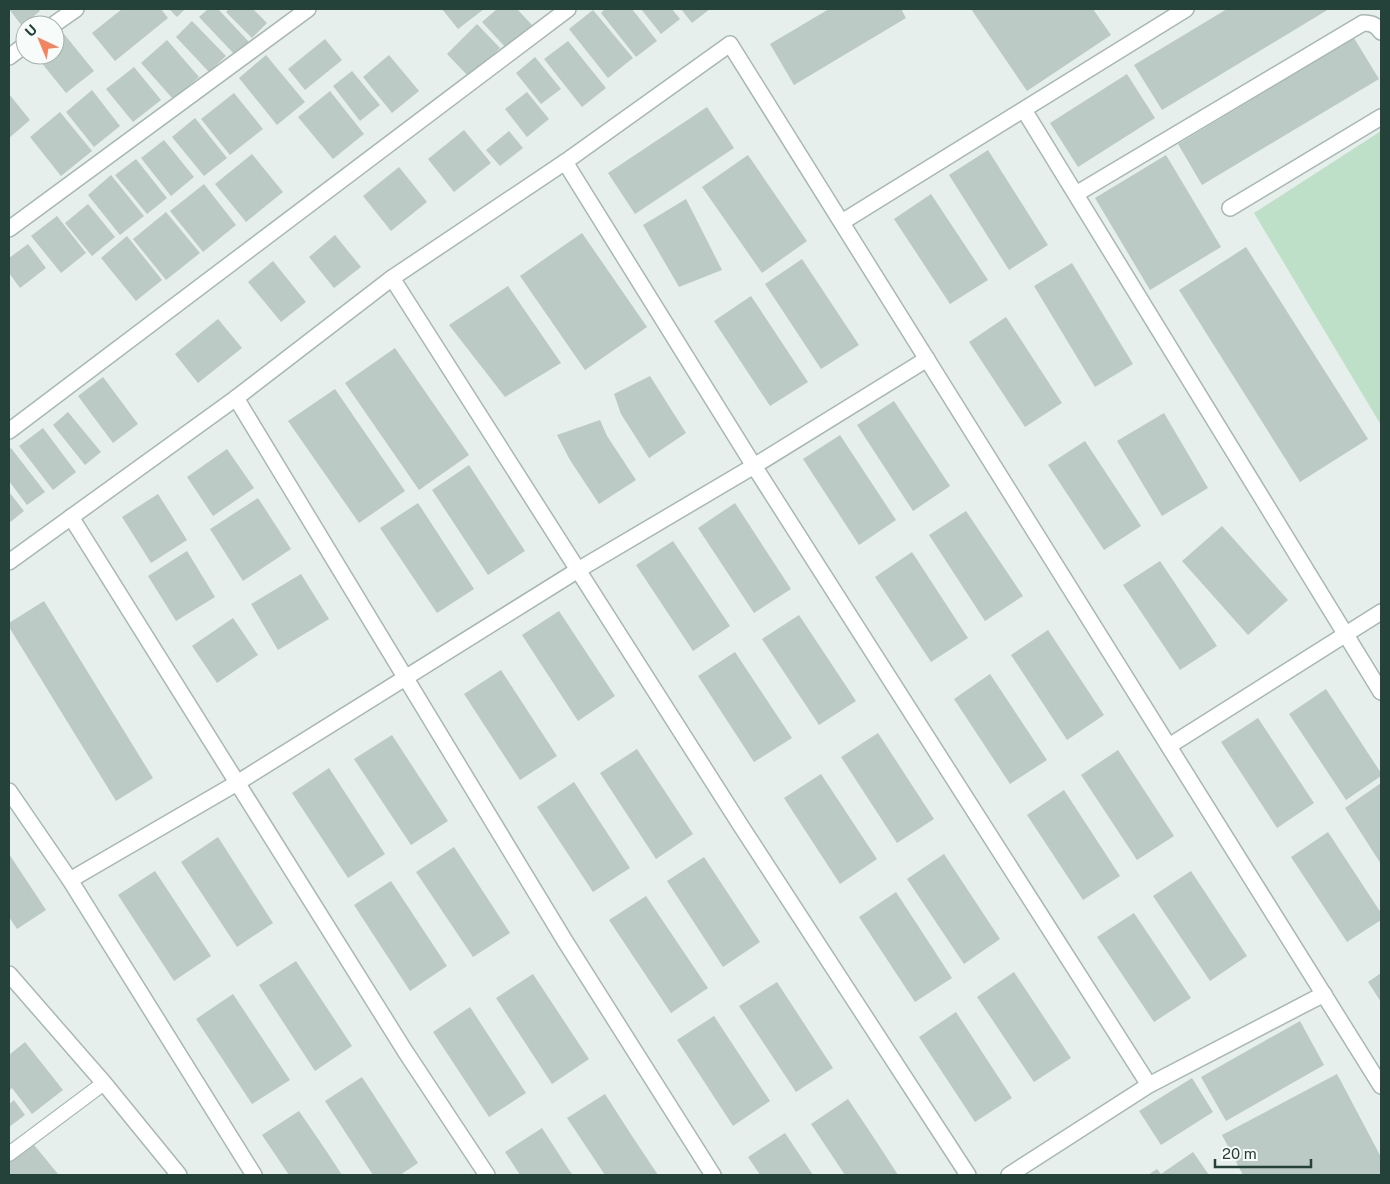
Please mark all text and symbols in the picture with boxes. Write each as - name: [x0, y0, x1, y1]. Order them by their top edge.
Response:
- north arrow: [15, 15, 65, 65]
- text: U: [22, 21, 40, 40]
- scale bar: [1215, 1136, 1311, 1168]
- text: 20 m: [1222, 1145, 1257, 1162]

